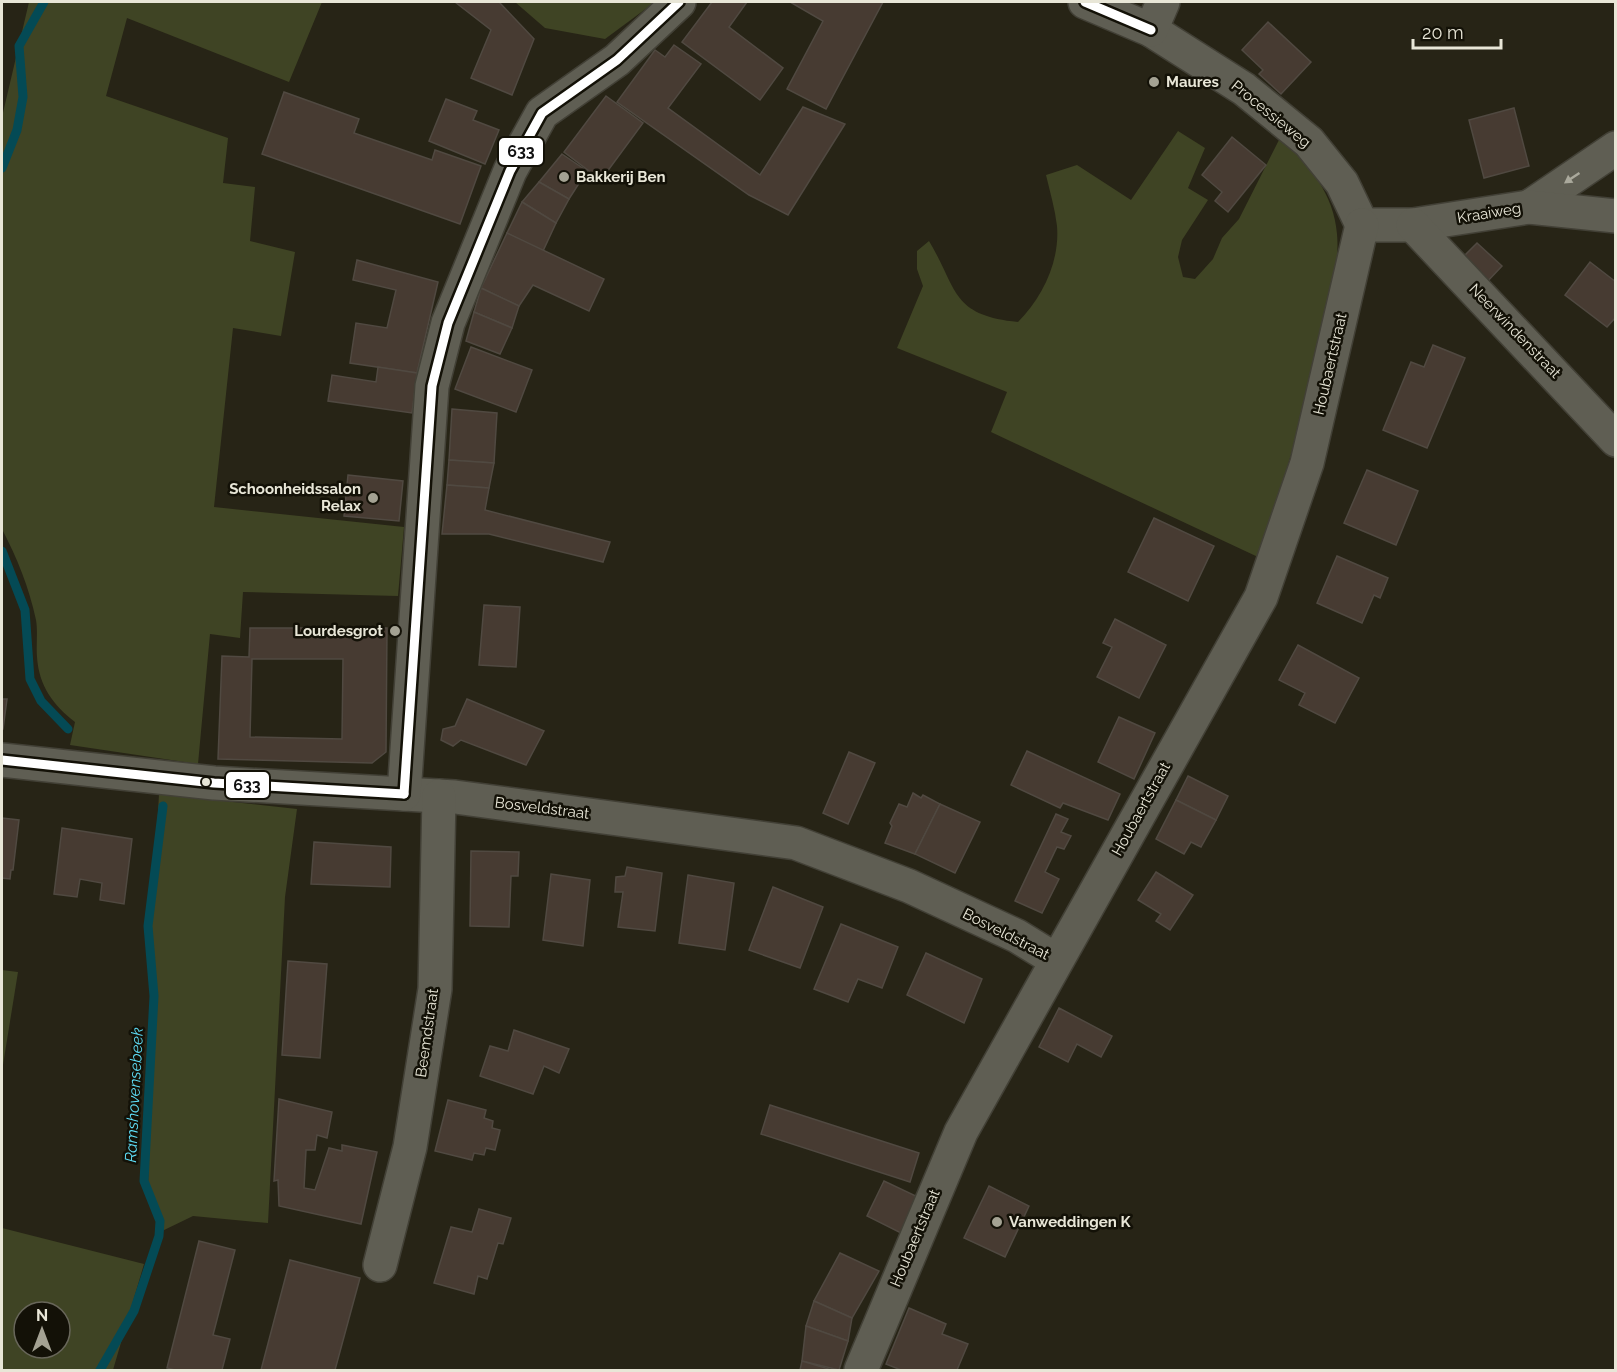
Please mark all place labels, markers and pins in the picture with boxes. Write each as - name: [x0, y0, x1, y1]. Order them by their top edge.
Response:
- place label: Maures: [1166, 73, 1219, 91]
- marker: Maures: [1147, 75, 1161, 89]
- place label: Bakkerij Ben: [576, 168, 666, 186]
- marker: Bakkerij Ben: [557, 170, 571, 184]
- place label: Schoonheidssalon Relax: [229, 480, 361, 515]
- marker: Schoonheidssalon Relax: [366, 491, 380, 505]
- place label: Lourdesgrot: [294, 622, 383, 640]
- marker: Lourdesgrot: [388, 624, 402, 638]
- unlabelled marker: [200, 776, 212, 788]
- place label: Vanweddingen K: [1009, 1213, 1132, 1231]
- marker: Vanweddingen K: [990, 1215, 1004, 1229]

